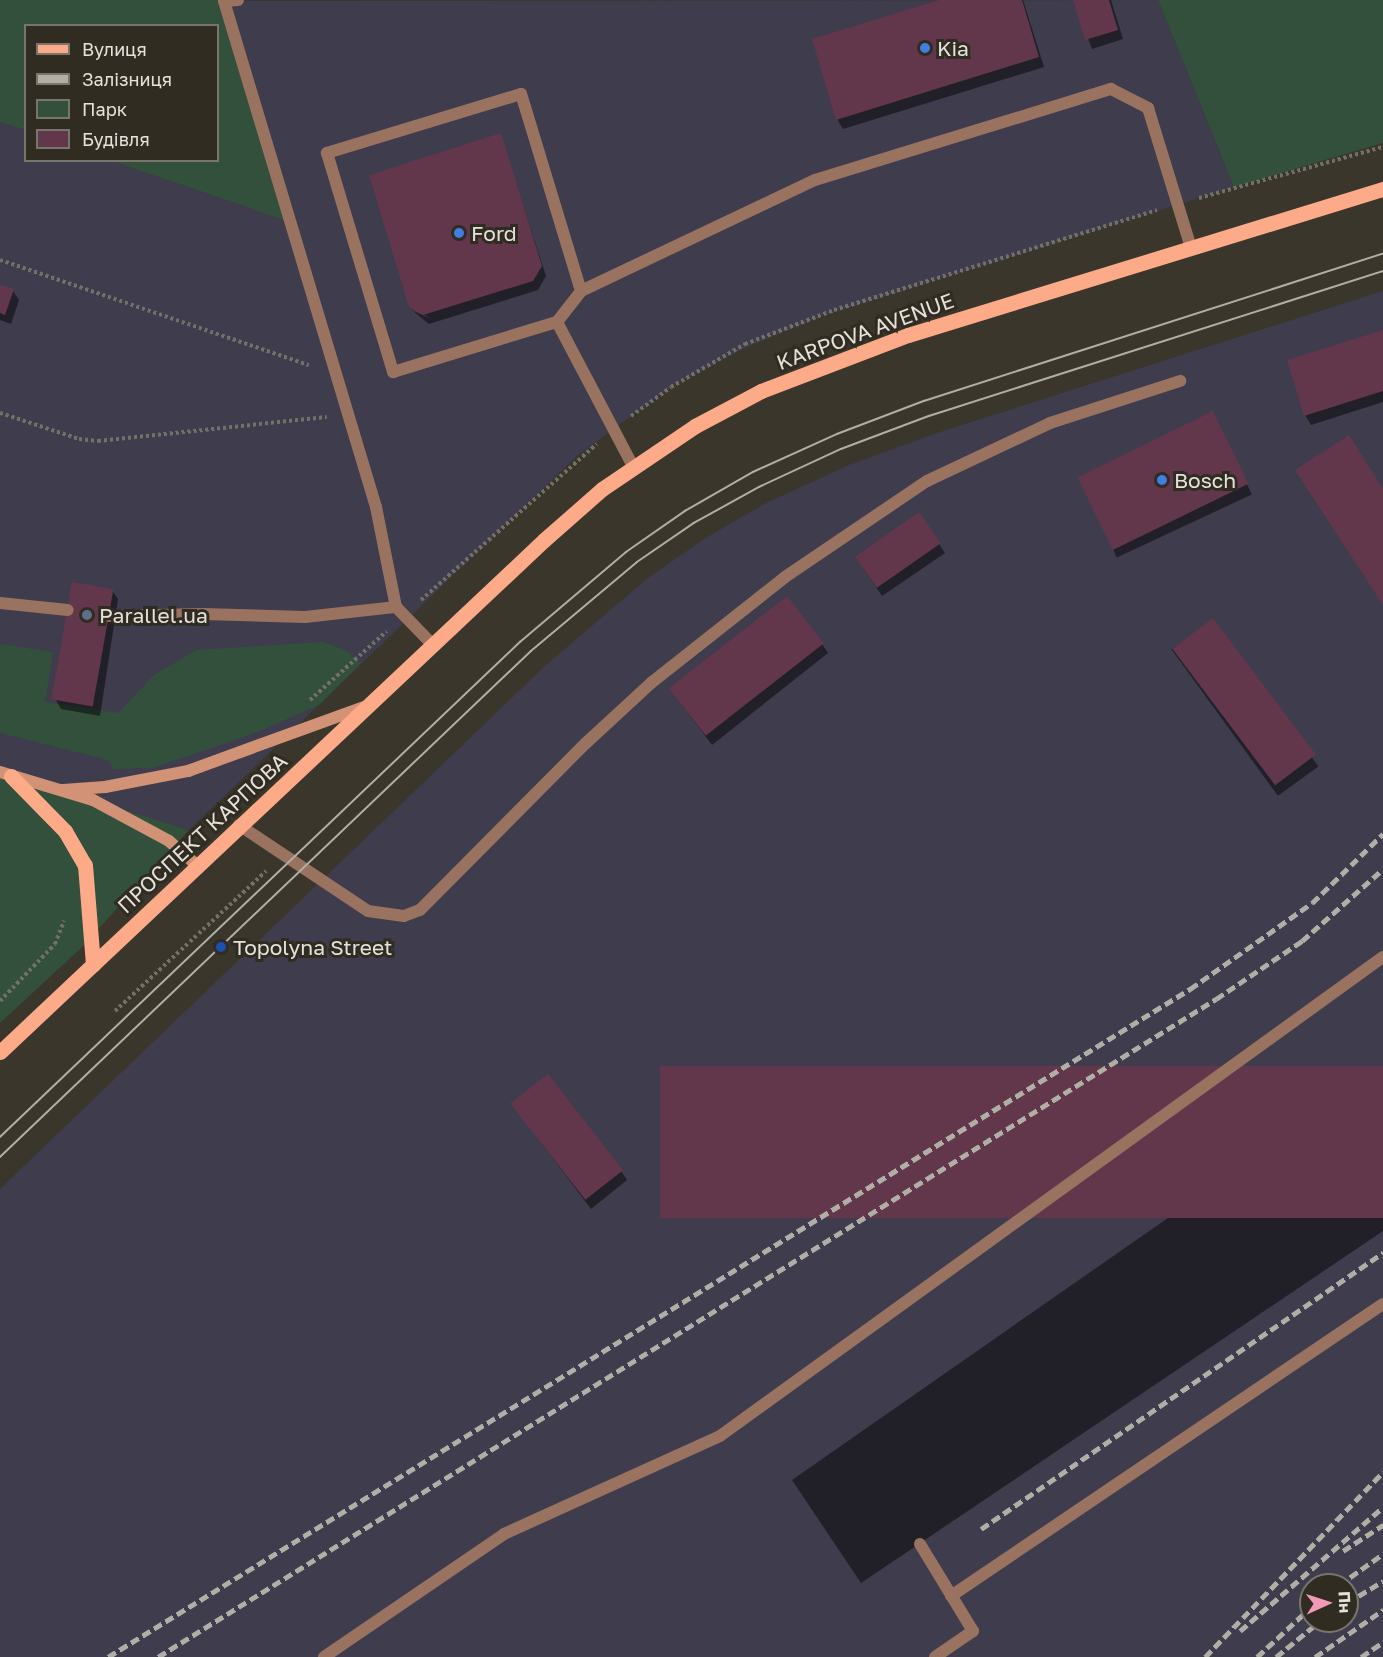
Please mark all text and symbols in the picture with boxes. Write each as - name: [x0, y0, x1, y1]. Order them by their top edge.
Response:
- legend: [24, 24, 219, 162]
- place label: Kia: [937, 35, 969, 61]
- text: Вулиця: [82, 38, 147, 60]
- marker: Kia: [918, 41, 932, 55]
- text: Залізниця: [82, 68, 172, 90]
- text: Парк: [82, 98, 127, 120]
- text: Будівля: [82, 128, 150, 150]
- place label: Ford: [471, 220, 517, 246]
- marker: Ford: [452, 226, 466, 240]
- street label: KARPOVA AVENUE: [773, 287, 957, 375]
- place label: Bosch: [1174, 467, 1236, 493]
- marker: Bosch: [1155, 473, 1169, 487]
- place label: Parallel.ua: [99, 602, 208, 628]
- marker: Parallel.ua: [80, 608, 94, 622]
- street label: ПРОСПЕКТ КАРПОВА: [112, 748, 292, 918]
- place label: Topolyna Street: [233, 934, 392, 960]
- marker: Topolyna Street: [214, 940, 228, 954]
- north arrow: [1299, 1573, 1359, 1633]
- text: Пн: [1334, 1591, 1356, 1614]

